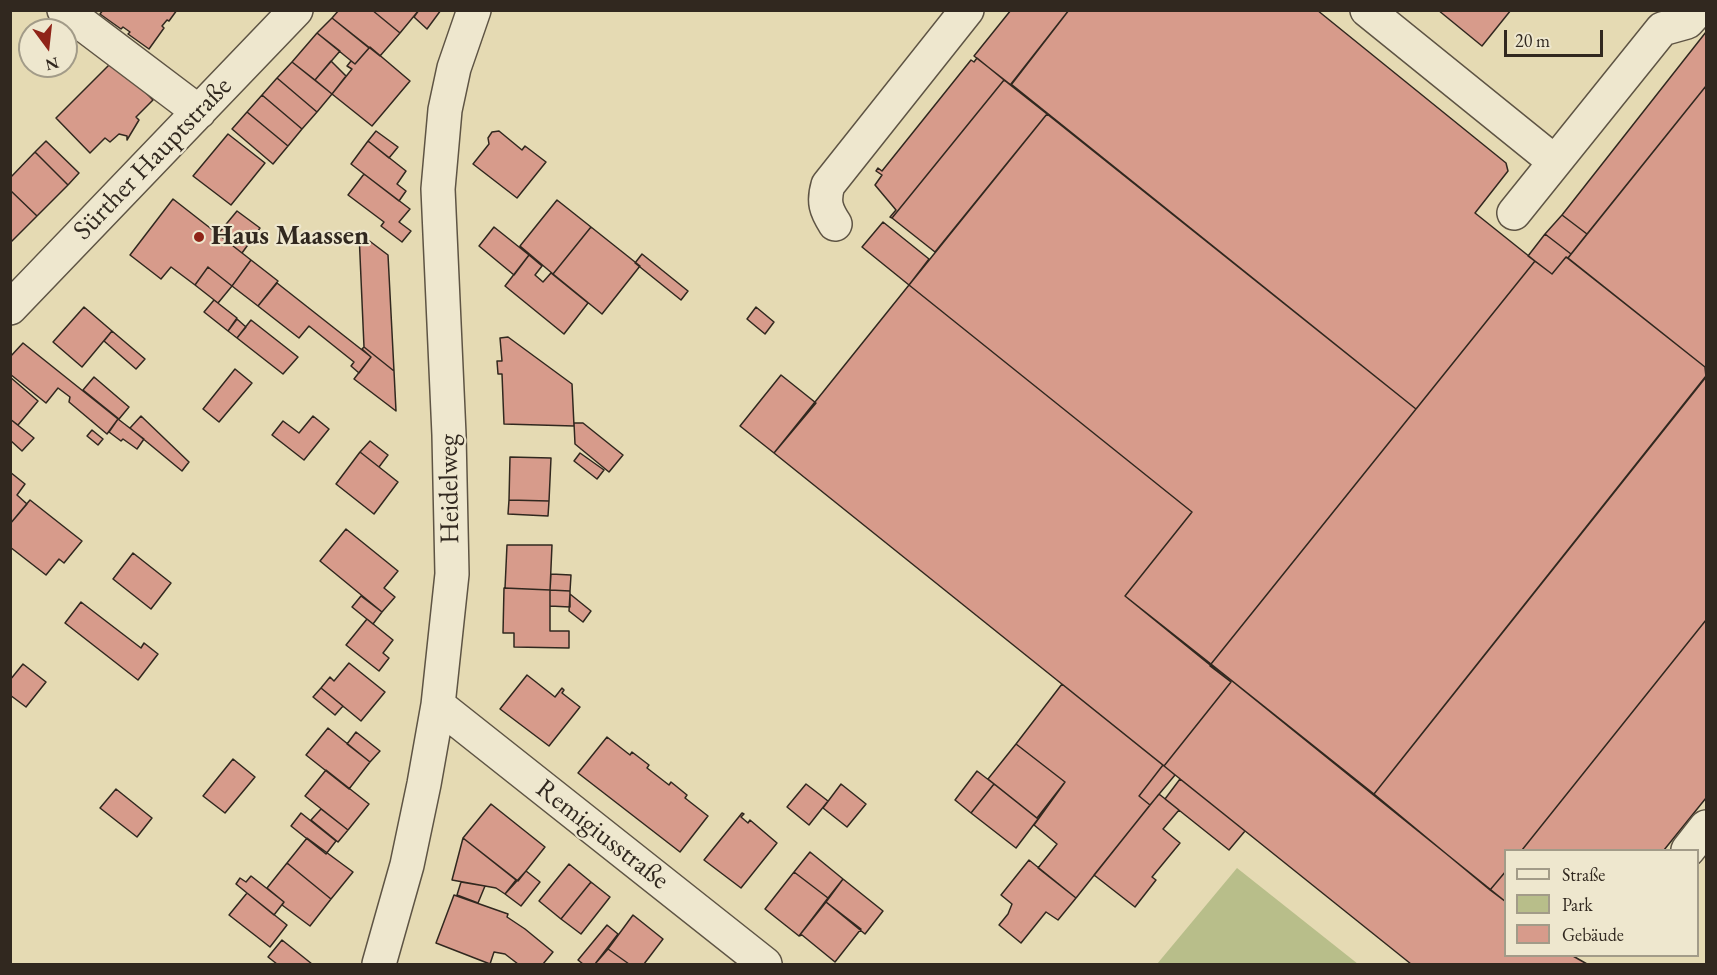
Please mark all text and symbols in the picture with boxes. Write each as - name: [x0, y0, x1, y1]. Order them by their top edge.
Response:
- north arrow: [18, 18, 78, 78]
- scale bar: [1507, 18, 1606, 56]
- text: 20 m: [1515, 29, 1550, 52]
- text: N: [43, 52, 61, 76]
- street label: Sürther Hauptstraße: [67, 71, 239, 247]
- place label: Haus Maassen: [211, 221, 369, 253]
- marker: Haus Maassen: [192, 230, 206, 244]
- street label: Heidelweg: [433, 434, 467, 544]
- street label: Remigiusstraße: [529, 773, 675, 897]
- legend: [1504, 849, 1699, 957]
- text: Straße: [1562, 863, 1605, 886]
- text: Park: [1562, 893, 1593, 916]
- text: Gebäude: [1562, 923, 1624, 946]

